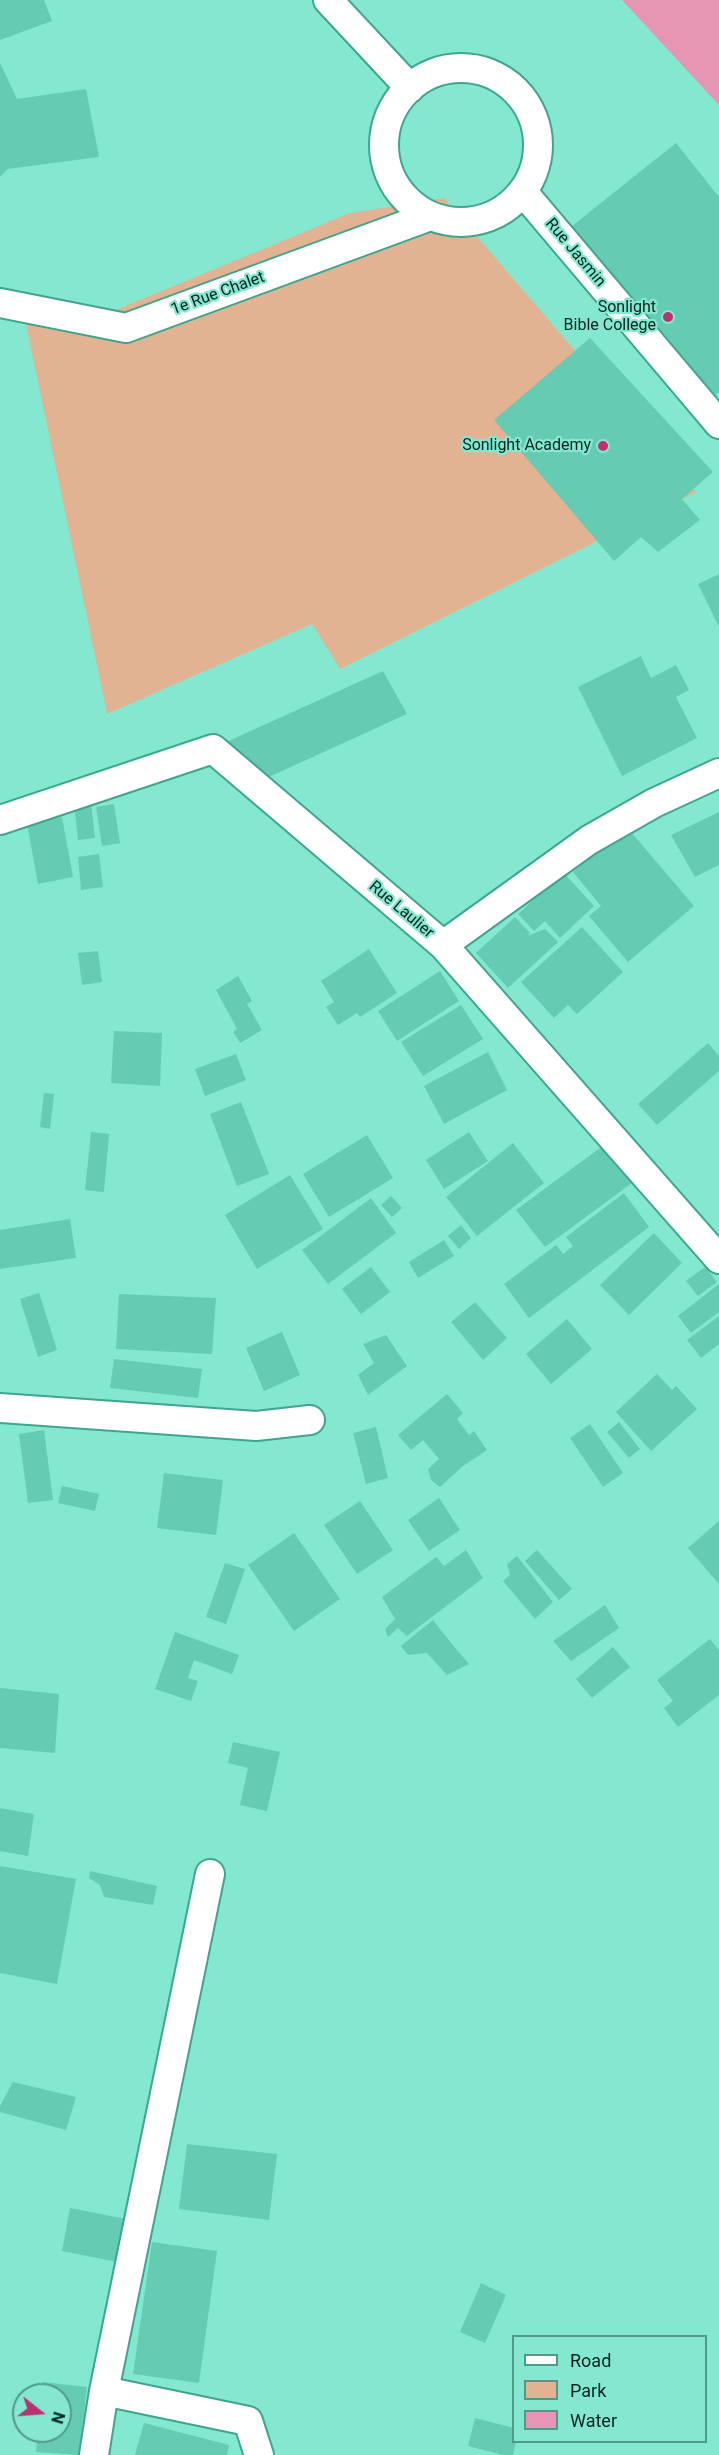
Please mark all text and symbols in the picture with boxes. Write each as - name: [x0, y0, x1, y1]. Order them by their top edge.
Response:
- street label: Rue Jasmin: [541, 215, 609, 291]
- street label: 1e Rue Chalet: [169, 268, 267, 320]
- place label: Sonlight Bible College: [564, 298, 656, 336]
- marker: Sonlight Bible College: [661, 310, 675, 324]
- place label: Sonlight Academy: [462, 436, 591, 456]
- marker: Sonlight Academy: [596, 439, 610, 453]
- street label: Rue Laulier: [365, 877, 437, 943]
- legend: [512, 2335, 707, 2443]
- text: Road: [570, 2350, 611, 2371]
- text: Park: [570, 2380, 606, 2401]
- north arrow: [12, 2383, 72, 2443]
- text: N: [47, 2410, 69, 2426]
- text: Water: [570, 2410, 617, 2431]

